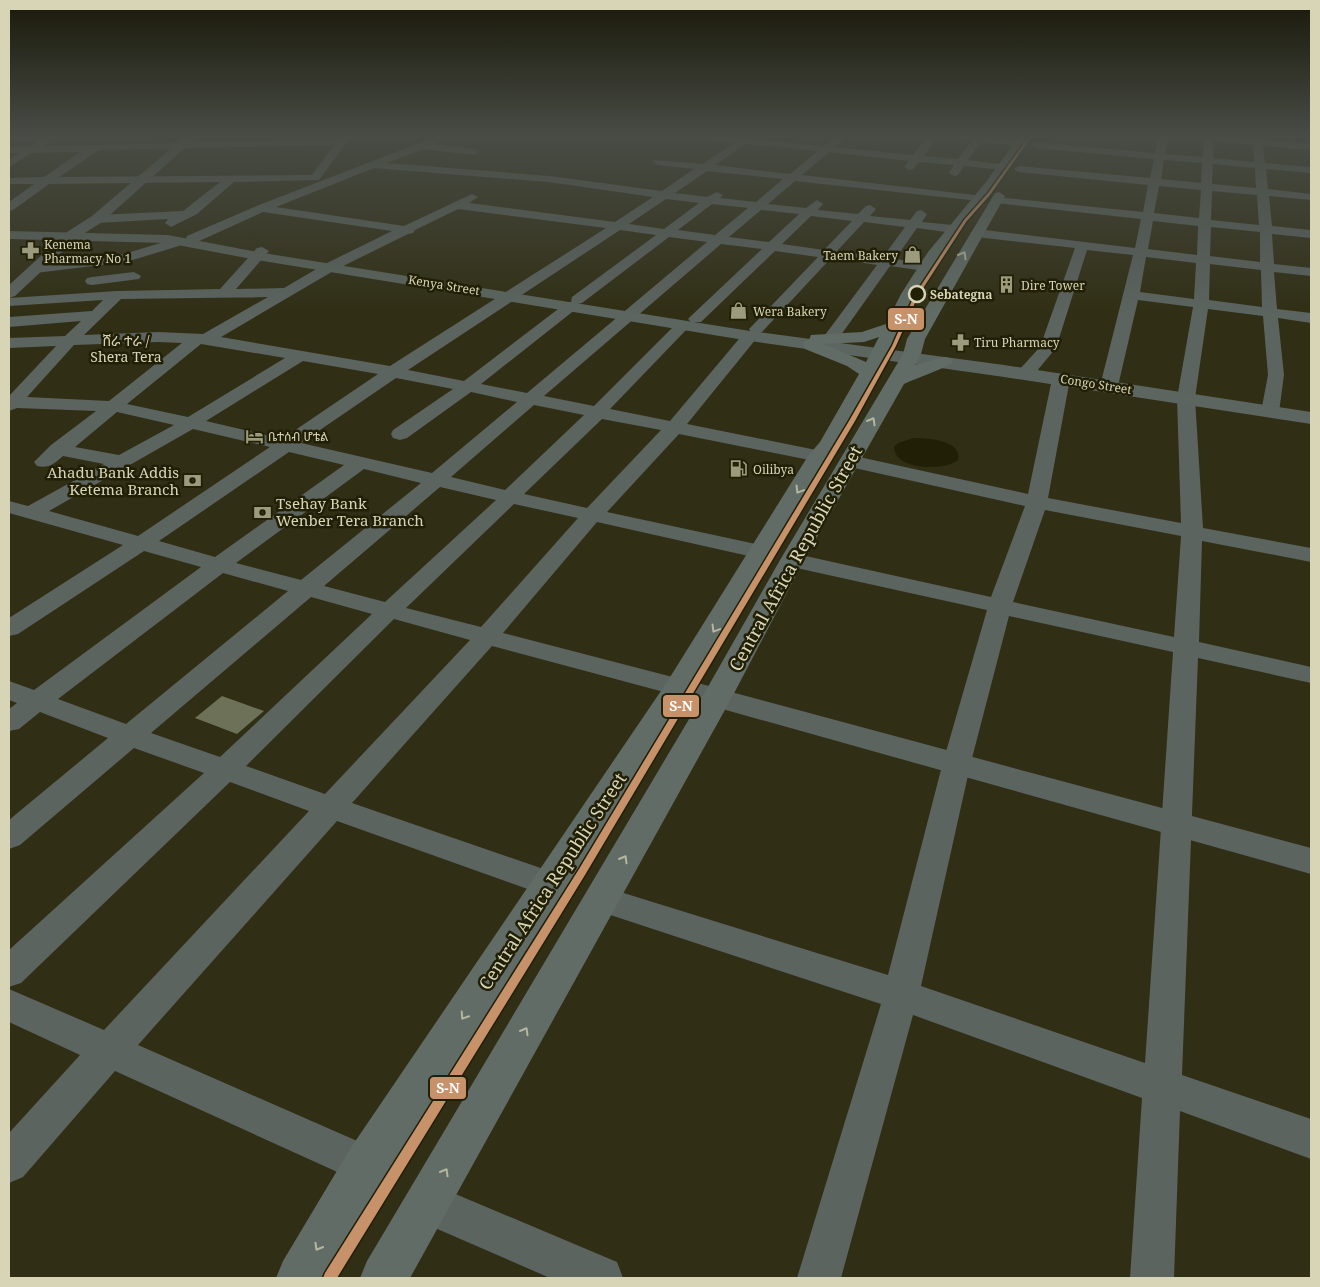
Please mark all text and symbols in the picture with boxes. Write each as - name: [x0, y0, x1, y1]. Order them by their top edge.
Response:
- place label: Kenema Pharmacy No 1: [44, 236, 131, 267]
- pharmacy icon: Kenema Pharmacy No 1: [20, 241, 40, 261]
- shop icon: Taem Bakery: [902, 245, 922, 265]
- place label: Taem Bakery: [823, 247, 898, 264]
- one-way arrow: [957, 251, 967, 260]
- street label: Kenya Street: [407, 271, 481, 299]
- building icon: Dire Tower: [997, 275, 1017, 295]
- place label: Dire Tower: [1021, 277, 1085, 294]
- marker: Sebategna: [908, 285, 926, 303]
- place label: Sebategna: [930, 286, 992, 303]
- shop icon: Wera Bakery: [729, 301, 749, 321]
- place label: Wera Bakery: [753, 303, 827, 320]
- line badge: S-N: [887, 307, 925, 331]
- text: S-N: [894, 309, 918, 328]
- district label: ሸራ ተራ / Shera Tera: [90, 331, 162, 366]
- pharmacy icon: Tiru Pharmacy: [950, 332, 970, 352]
- place label: Tiru Pharmacy: [974, 334, 1060, 351]
- street label: Congo Street: [1059, 370, 1133, 398]
- one-way arrow: [866, 417, 876, 426]
- hotel icon: ቤተሰብ ሆቴል: [244, 426, 264, 446]
- place label: ቤተሰብ ሆቴል: [268, 428, 328, 445]
- street label: Central Africa Republic Street: [723, 441, 867, 675]
- fuel station icon: Oilibya: [729, 459, 749, 479]
- place label: Oilibya: [753, 461, 794, 478]
- place label: Ahadu Bank Addis Ketema Branch: [47, 462, 179, 499]
- bank icon: Ahadu Bank Addis Ketema Branch: [183, 471, 203, 491]
- one-way arrow: [796, 484, 806, 493]
- place label: Tsehay Bank Wenber Tera Branch: [276, 493, 424, 530]
- bank icon: Tsehay Bank Wenber Tera Branch: [252, 502, 272, 522]
- one-way arrow: [712, 623, 722, 632]
- line badge: S-N: [662, 694, 700, 718]
- text: S-N: [669, 696, 693, 715]
- street label: Central Africa Republic Street: [473, 768, 631, 994]
- one-way arrow: [617, 856, 627, 865]
- one-way arrow: [461, 1010, 470, 1019]
- one-way arrow: [519, 1027, 529, 1036]
- line badge: S-N: [429, 1076, 467, 1100]
- text: S-N: [436, 1078, 460, 1097]
- one-way arrow: [438, 1168, 448, 1177]
- one-way arrow: [315, 1241, 325, 1250]

